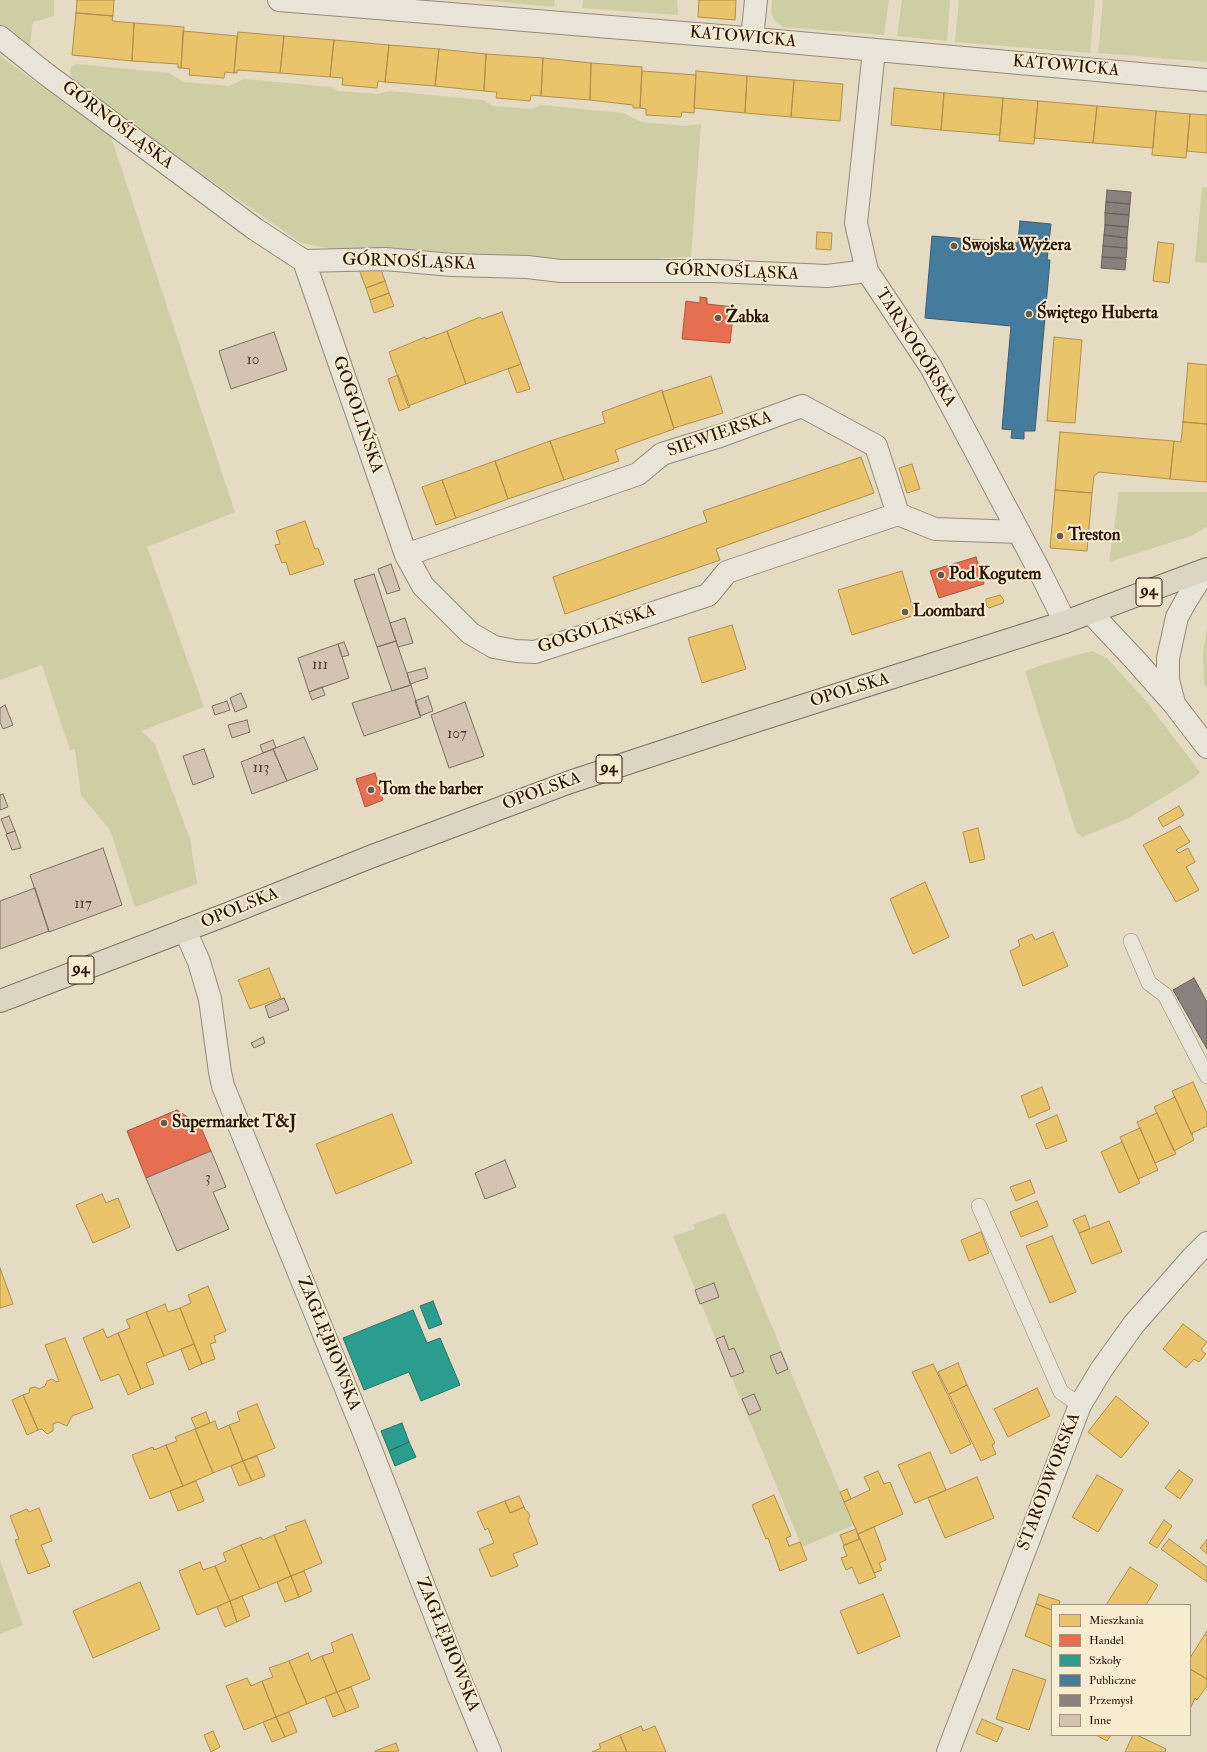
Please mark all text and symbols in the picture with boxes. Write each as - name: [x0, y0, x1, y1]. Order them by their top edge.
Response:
- street label: KATOWICKA: [689, 23, 797, 53]
- street label: KATOWICKA: [1012, 52, 1120, 82]
- street label: GÓRNOŚLĄSKA: [57, 78, 177, 174]
- place label: Swojska Wyżera: [962, 236, 1071, 256]
- marker: Swojska Wyżera: [949, 241, 959, 251]
- street label: GÓRNOŚLĄSKA: [342, 250, 476, 276]
- street label: GÓRNOŚLĄSKA: [665, 260, 799, 286]
- street label: TARNOGÓRSKA: [870, 285, 960, 411]
- place label: Świętego Huberta: [1037, 304, 1158, 324]
- place label: Żabka: [726, 308, 769, 328]
- marker: Świętego Huberta: [1024, 309, 1034, 319]
- marker: Żabka: [713, 313, 723, 323]
- house number: 10: [247, 352, 259, 370]
- street label: GOGOLIŃSKA: [327, 354, 387, 476]
- street label: SIEWIERSKA: [665, 408, 775, 462]
- place label: Treston: [1068, 526, 1120, 546]
- marker: Treston: [1055, 531, 1065, 541]
- place label: Pod Kogutem: [949, 565, 1041, 585]
- marker: Pod Kogutem: [936, 570, 946, 580]
- road number: 94: [1136, 578, 1162, 606]
- street label: GOGOLIŃSKA: [536, 601, 658, 659]
- place label: Loombard: [913, 602, 985, 622]
- marker: Loombard: [900, 607, 910, 617]
- house number: 111: [312, 657, 328, 675]
- street label: OPOLSKA: [808, 669, 892, 713]
- house number: 107: [447, 726, 467, 744]
- road number: 94: [596, 755, 622, 783]
- house number: 113: [253, 760, 269, 778]
- street label: OPOLSKA: [500, 768, 584, 816]
- place label: Tom the barber: [379, 780, 483, 800]
- marker: Tom the barber: [366, 785, 376, 795]
- street label: OPOLSKA: [198, 884, 282, 934]
- house number: 117: [74, 896, 92, 914]
- road number: 94: [68, 956, 94, 984]
- place label: Supermarket T&J: [172, 1113, 297, 1133]
- marker: Supermarket T&J: [159, 1118, 169, 1128]
- house number: 3: [205, 1170, 211, 1188]
- street label: ZAGŁĘBIOWSKA: [292, 1274, 364, 1414]
- street label: STARODWORSKA: [1014, 1410, 1086, 1554]
- street label: ZAGŁĘBIOWSKA: [411, 1575, 483, 1715]
- legend: [1051, 1604, 1191, 1736]
- text: Mieszkania: [1089, 1613, 1144, 1628]
- text: Handel: [1089, 1633, 1124, 1648]
- text: Szkoły: [1089, 1653, 1121, 1668]
- text: Publiczne: [1089, 1673, 1136, 1688]
- text: Przemysł: [1089, 1693, 1133, 1708]
- text: Inne: [1089, 1713, 1111, 1728]

